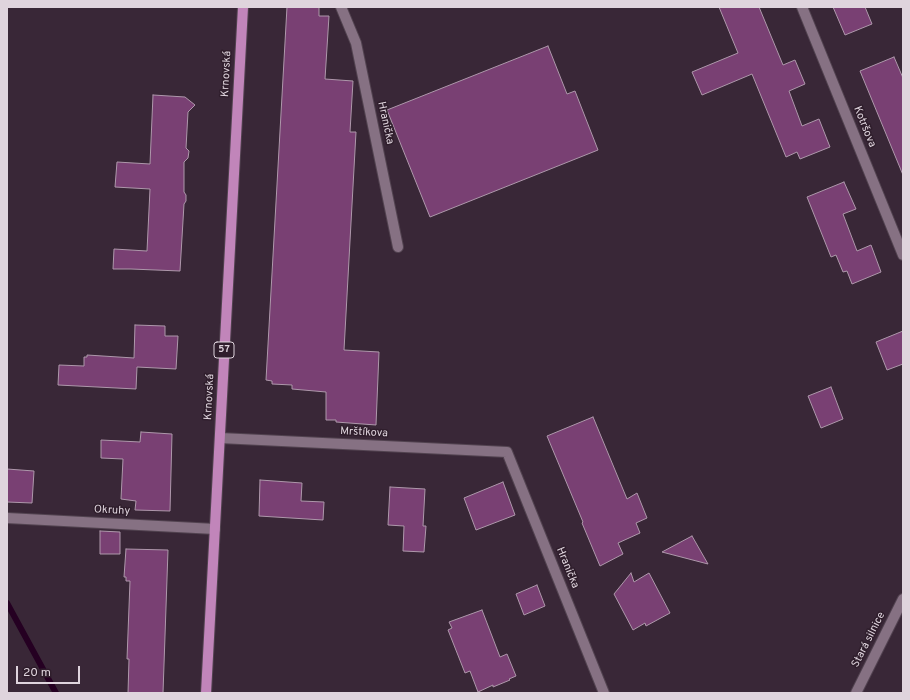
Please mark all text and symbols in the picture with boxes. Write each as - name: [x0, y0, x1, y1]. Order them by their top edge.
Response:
- street label: Krnovská: [219, 51, 235, 97]
- street label: Hranička: [374, 100, 396, 146]
- street label: Kotršova: [850, 104, 878, 150]
- road number: 57: [214, 342, 234, 358]
- street label: Krnovská: [202, 374, 218, 420]
- street label: Mrštíkova: [340, 425, 388, 441]
- street label: Okruhy: [94, 503, 130, 519]
- street label: Hranička: [553, 545, 581, 591]
- street label: Stará silnice: [849, 610, 889, 670]
- scale bar: [18, 658, 82, 684]
- text: 20 m: [23, 665, 51, 681]

